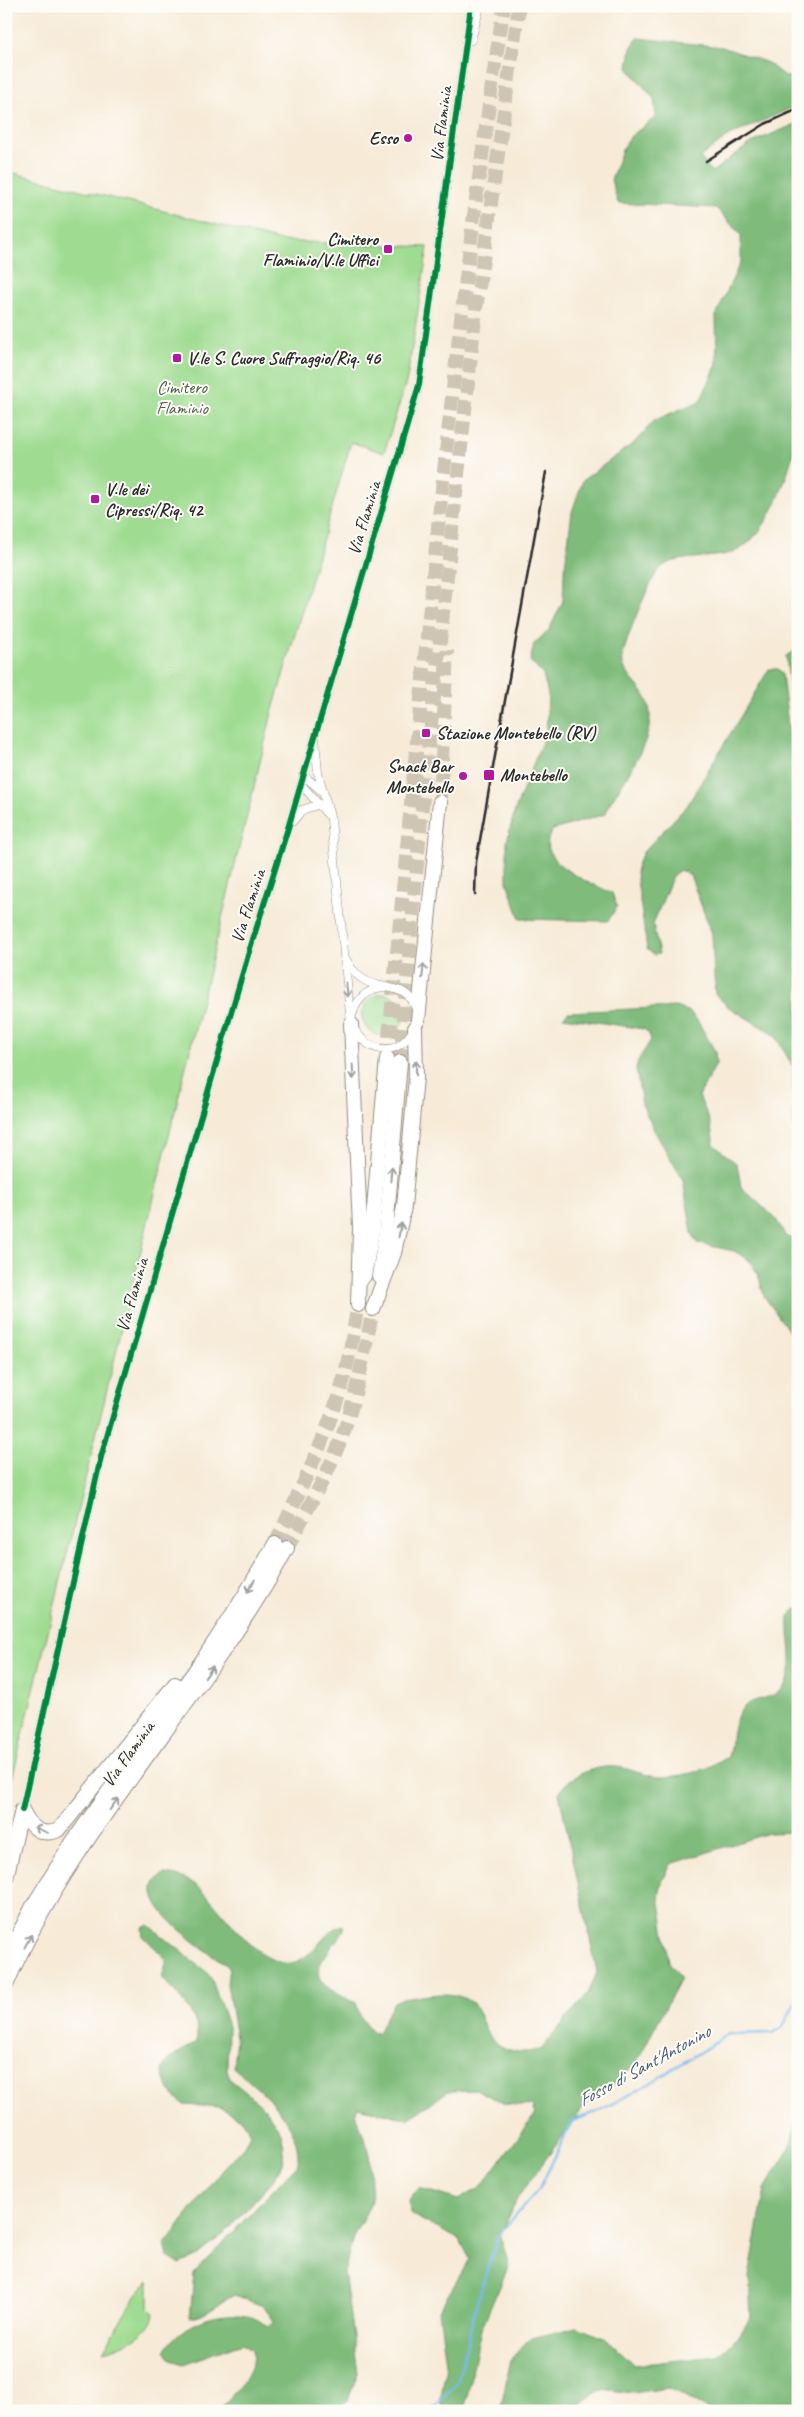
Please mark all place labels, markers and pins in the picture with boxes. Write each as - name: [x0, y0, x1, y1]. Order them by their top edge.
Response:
- place label: Esso: [369, 127, 399, 149]
- marker: Esso: [402, 132, 414, 144]
- place label: Cimitero Flaminio/V.le Uffici: [263, 228, 380, 271]
- marker: Cimitero Flaminio/V.le Uffici: [382, 243, 394, 255]
- place label: V.le S. Cuore Suffraggio/Riq. 46: [187, 347, 382, 369]
- marker: V.le S. Cuore Suffraggio/Riq. 46: [171, 352, 183, 364]
- place label: V.le dei Cipressi/Riq. 42: [105, 478, 205, 521]
- marker: V.le dei Cipressi/Riq. 42: [89, 493, 101, 505]
- place label: Stazione Montebello (RV): [436, 722, 596, 744]
- marker: Stazione Montebello (RV): [420, 727, 432, 739]
- place label: Snack Bar Montebello: [386, 755, 456, 798]
- place label: Montebello: [500, 764, 568, 786]
- marker: Montebello: [482, 768, 496, 782]
- marker: Snack Bar Montebello: [457, 770, 469, 782]

